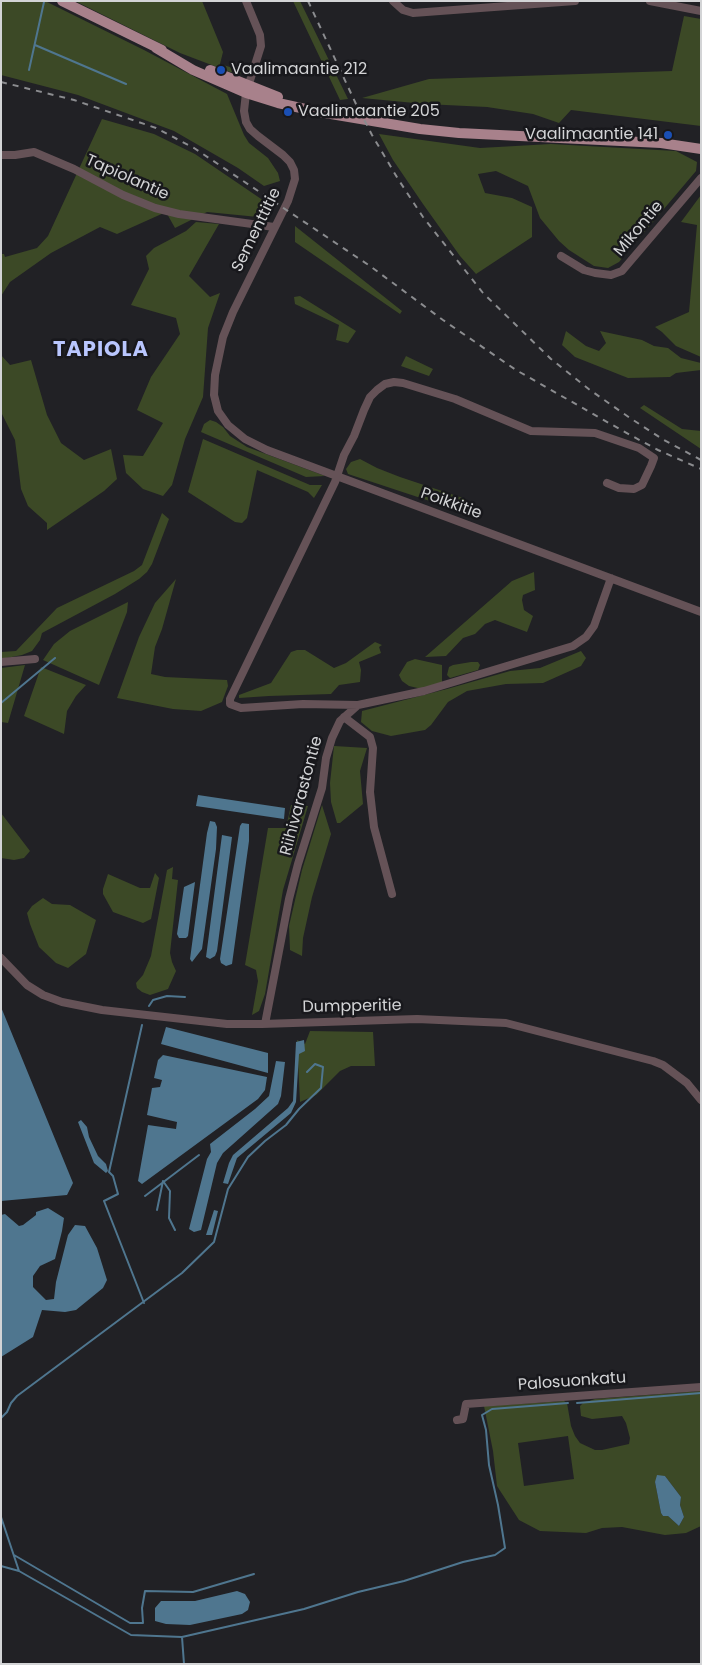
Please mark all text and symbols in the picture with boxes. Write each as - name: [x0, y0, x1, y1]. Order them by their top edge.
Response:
- place label: Vaalimaantie 212: [231, 60, 367, 80]
- marker: Vaalimaantie 212: [215, 64, 227, 76]
- place label: Vaalimaantie 205: [298, 102, 440, 122]
- marker: Vaalimaantie 205: [282, 106, 294, 118]
- place label: Vaalimaantie 141: [525, 125, 658, 145]
- marker: Vaalimaantie 141: [662, 129, 674, 141]
- street label: Tapiolantie: [82, 151, 172, 205]
- street label: Sementtitie: [228, 185, 286, 275]
- street label: Mikontie: [610, 198, 668, 260]
- district label: TAPIOLA: [52, 338, 150, 364]
- street label: Poikkitie: [418, 484, 484, 524]
- street label: Riihivarastontie: [277, 734, 327, 858]
- street label: Dumpperitie: [302, 997, 402, 1017]
- street label: Palosuonkatu: [517, 1369, 627, 1395]

